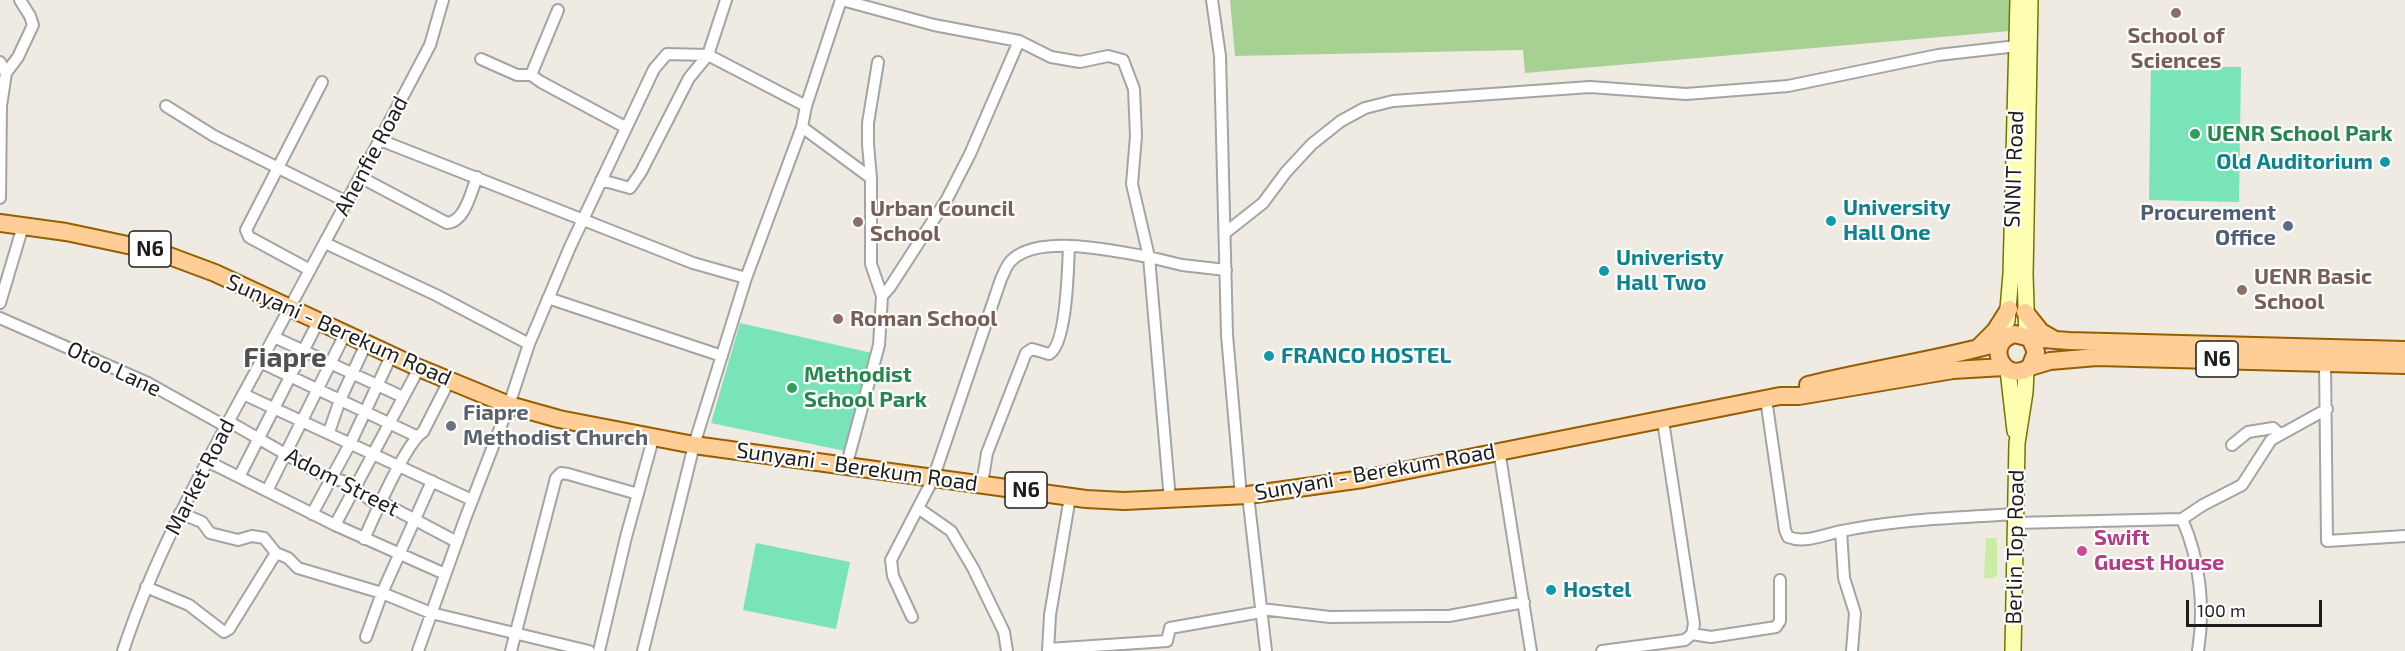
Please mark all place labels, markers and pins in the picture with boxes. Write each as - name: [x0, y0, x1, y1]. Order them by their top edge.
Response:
- marker: School of Sciences: [2169, 6, 2183, 20]
- place label: School of Sciences: [2127, 23, 2225, 74]
- place label: UENR School Park: [2207, 121, 2393, 147]
- marker: UENR School Park: [2188, 127, 2202, 141]
- place label: Old Auditorium: [2216, 149, 2373, 175]
- marker: Old Auditorium: [2378, 155, 2392, 169]
- place label: University Hall One: [1843, 195, 1951, 246]
- place label: Urban Council School: [870, 196, 1015, 248]
- place label: Procurement Office: [2140, 200, 2276, 252]
- marker: University Hall One: [1824, 214, 1838, 228]
- marker: Urban Council School: [851, 215, 865, 229]
- marker: Procurement Office: [2281, 219, 2295, 233]
- place label: Univeristy Hall Two: [1616, 245, 1724, 296]
- marker: Univeristy Hall Two: [1597, 264, 1611, 278]
- place label: UENR Basic School: [2254, 264, 2372, 316]
- marker: UENR Basic School: [2235, 283, 2249, 297]
- place label: Roman School: [850, 306, 997, 332]
- marker: Roman School: [831, 312, 845, 326]
- place label: FRANCO HOSTEL: [1281, 343, 1451, 369]
- marker: FRANCO HOSTEL: [1262, 349, 1276, 363]
- place label: Methodist School Park: [804, 362, 927, 414]
- marker: Methodist School Park: [785, 381, 799, 395]
- place label: Fiapre Methodist Church: [463, 400, 648, 452]
- marker: Fiapre Methodist Church: [444, 419, 458, 433]
- place label: Swift Guest House: [2094, 525, 2224, 576]
- marker: Swift Guest House: [2075, 544, 2089, 558]
- place label: Hostel: [1563, 577, 1632, 603]
- marker: Hostel: [1544, 583, 1558, 597]

